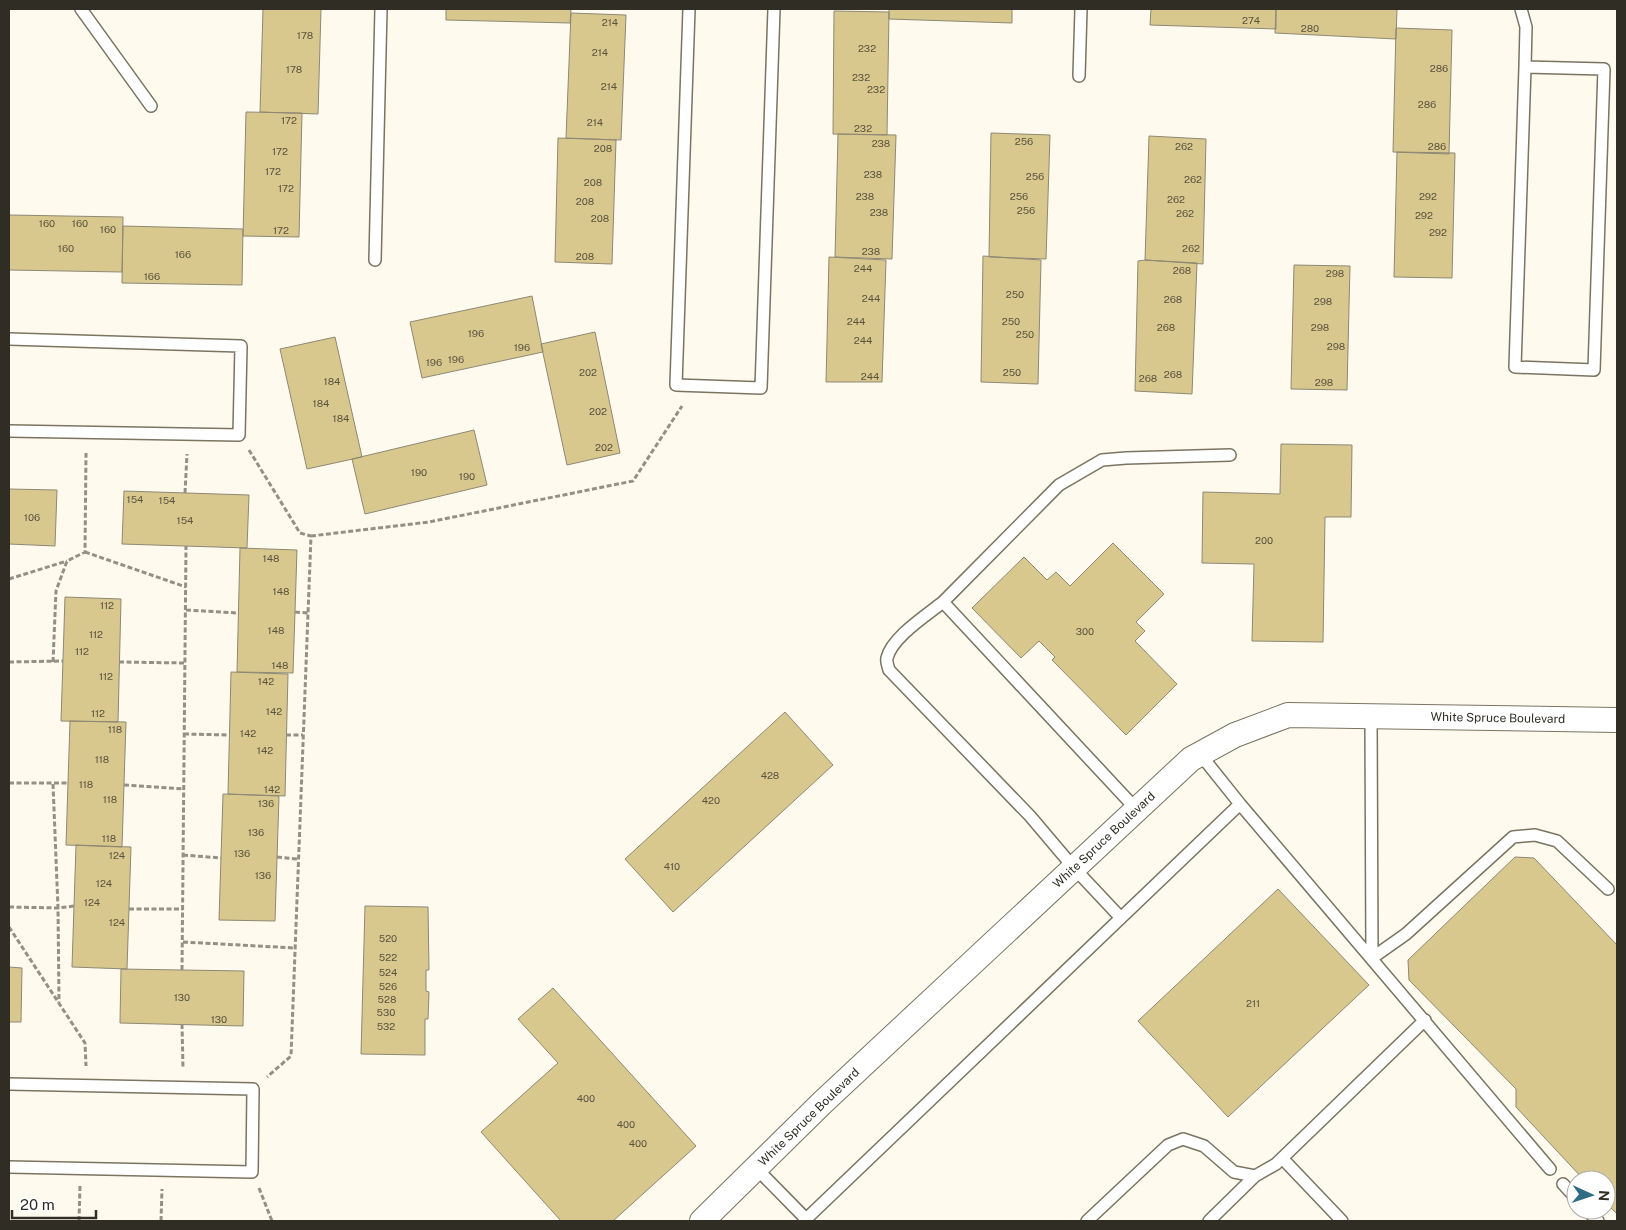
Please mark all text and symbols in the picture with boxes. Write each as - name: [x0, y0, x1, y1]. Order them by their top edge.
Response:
- house number: 274: [1242, 14, 1260, 26]
- house number: 214: [602, 16, 618, 28]
- house number: 280: [1301, 22, 1319, 34]
- house number: 178: [297, 29, 313, 41]
- house number: 232: [858, 42, 876, 54]
- house number: 214: [592, 46, 608, 58]
- house number: 286: [1430, 62, 1448, 74]
- house number: 178: [286, 63, 302, 75]
- house number: 232: [852, 71, 870, 83]
- house number: 214: [601, 80, 617, 92]
- house number: 232: [867, 83, 885, 95]
- house number: 286: [1418, 98, 1436, 110]
- house number: 172: [281, 114, 297, 126]
- house number: 214: [587, 116, 603, 128]
- house number: 232: [854, 122, 872, 134]
- house number: 256: [1015, 135, 1033, 147]
- house number: 238: [872, 137, 890, 149]
- house number: 262: [1175, 140, 1193, 152]
- house number: 286: [1428, 140, 1446, 152]
- house number: 208: [594, 142, 612, 154]
- house number: 172: [272, 145, 288, 157]
- house number: 172: [265, 165, 281, 177]
- house number: 238: [864, 168, 882, 180]
- house number: 256: [1026, 170, 1044, 182]
- house number: 262: [1184, 173, 1202, 185]
- house number: 208: [584, 176, 602, 188]
- house number: 172: [278, 182, 294, 194]
- house number: 238: [856, 190, 874, 202]
- house number: 256: [1010, 190, 1028, 202]
- house number: 292: [1419, 190, 1437, 202]
- house number: 262: [1167, 193, 1185, 205]
- house number: 208: [576, 195, 594, 207]
- house number: 256: [1017, 204, 1035, 216]
- house number: 238: [870, 206, 888, 218]
- house number: 262: [1176, 207, 1194, 219]
- house number: 292: [1415, 209, 1433, 221]
- house number: 208: [591, 212, 609, 224]
- house number: 160: [39, 217, 55, 229]
- house number: 160: [72, 217, 88, 229]
- house number: 160: [100, 223, 116, 235]
- house number: 172: [273, 224, 289, 236]
- house number: 292: [1429, 226, 1447, 238]
- house number: 160: [58, 242, 74, 254]
- house number: 262: [1182, 242, 1200, 254]
- house number: 238: [862, 245, 880, 257]
- house number: 166: [175, 248, 191, 260]
- house number: 208: [576, 250, 594, 262]
- house number: 244: [854, 262, 872, 274]
- house number: 268: [1173, 264, 1191, 276]
- house number: 298: [1326, 267, 1344, 279]
- house number: 166: [144, 270, 160, 282]
- house number: 250: [1006, 288, 1024, 300]
- house number: 244: [862, 292, 880, 304]
- house number: 268: [1164, 293, 1182, 305]
- house number: 298: [1314, 295, 1332, 307]
- house number: 244: [847, 315, 865, 327]
- house number: 250: [1002, 315, 1020, 327]
- house number: 268: [1157, 321, 1175, 333]
- house number: 298: [1311, 321, 1329, 333]
- house number: 196: [468, 327, 484, 339]
- house number: 250: [1016, 328, 1034, 340]
- house number: 244: [854, 334, 872, 346]
- house number: 298: [1327, 340, 1345, 352]
- house number: 196: [514, 341, 530, 353]
- house number: 196: [448, 353, 464, 365]
- house number: 196: [426, 356, 442, 368]
- house number: 202: [579, 366, 597, 378]
- house number: 250: [1003, 366, 1021, 378]
- house number: 268: [1164, 368, 1182, 380]
- house number: 244: [861, 370, 879, 382]
- house number: 268: [1139, 372, 1157, 384]
- house number: 184: [324, 375, 340, 387]
- house number: 298: [1315, 376, 1333, 388]
- house number: 184: [313, 397, 329, 409]
- house number: 202: [589, 405, 607, 417]
- house number: 184: [333, 412, 349, 424]
- house number: 202: [595, 441, 613, 453]
- house number: 190: [411, 466, 427, 478]
- house number: 190: [459, 470, 475, 482]
- house number: 154: [127, 493, 143, 505]
- house number: 154: [159, 494, 175, 506]
- house number: 106: [24, 511, 40, 523]
- house number: 154: [177, 514, 193, 526]
- house number: 200: [1255, 534, 1273, 546]
- house number: 148: [263, 552, 279, 564]
- house number: 148: [273, 585, 289, 597]
- house number: 112: [100, 599, 114, 611]
- house number: 148: [268, 624, 284, 636]
- house number: 300: [1076, 625, 1094, 637]
- house number: 112: [89, 628, 103, 640]
- house number: 112: [75, 645, 89, 657]
- house number: 148: [272, 659, 288, 671]
- house number: 112: [99, 670, 113, 682]
- house number: 142: [258, 675, 274, 687]
- house number: 142: [266, 705, 282, 717]
- house number: 112: [91, 707, 105, 719]
- street label: White Spruce Boulevard: [1431, 710, 1565, 726]
- house number: 118: [108, 723, 122, 735]
- house number: 142: [240, 727, 256, 739]
- house number: 142: [257, 744, 273, 756]
- house number: 118: [95, 753, 109, 765]
- house number: 428: [761, 769, 779, 781]
- house number: 118: [79, 778, 93, 790]
- house number: 142: [264, 783, 280, 795]
- street label: White Spruce Boulevard: [1050, 789, 1158, 891]
- house number: 118: [103, 793, 117, 805]
- house number: 420: [702, 794, 720, 806]
- house number: 136: [258, 797, 274, 809]
- house number: 136: [248, 826, 264, 838]
- house number: 118: [102, 832, 116, 844]
- house number: 136: [234, 847, 250, 859]
- house number: 124: [109, 849, 125, 861]
- house number: 410: [664, 860, 680, 872]
- house number: 136: [255, 869, 271, 881]
- house number: 124: [96, 877, 112, 889]
- house number: 124: [84, 896, 100, 908]
- house number: 124: [109, 916, 125, 928]
- house number: 520: [379, 932, 397, 944]
- house number: 522: [379, 951, 397, 963]
- house number: 524: [379, 966, 397, 978]
- house number: 526: [379, 980, 397, 992]
- house number: 130: [174, 991, 190, 1003]
- house number: 528: [378, 993, 396, 1005]
- house number: 211: [1246, 997, 1260, 1009]
- house number: 530: [377, 1006, 395, 1018]
- house number: 130: [211, 1013, 227, 1025]
- house number: 532: [377, 1020, 395, 1032]
- street label: White Spruce Boulevard: [756, 1065, 862, 1169]
- house number: 400: [577, 1092, 595, 1104]
- house number: 400: [617, 1118, 635, 1130]
- house number: 400: [629, 1137, 647, 1149]
- north arrow: [1566, 1170, 1616, 1220]
- scale bar: [12, 1188, 96, 1220]
- text: N: [1596, 1190, 1612, 1202]
- text: 20 m: [20, 1196, 55, 1213]

